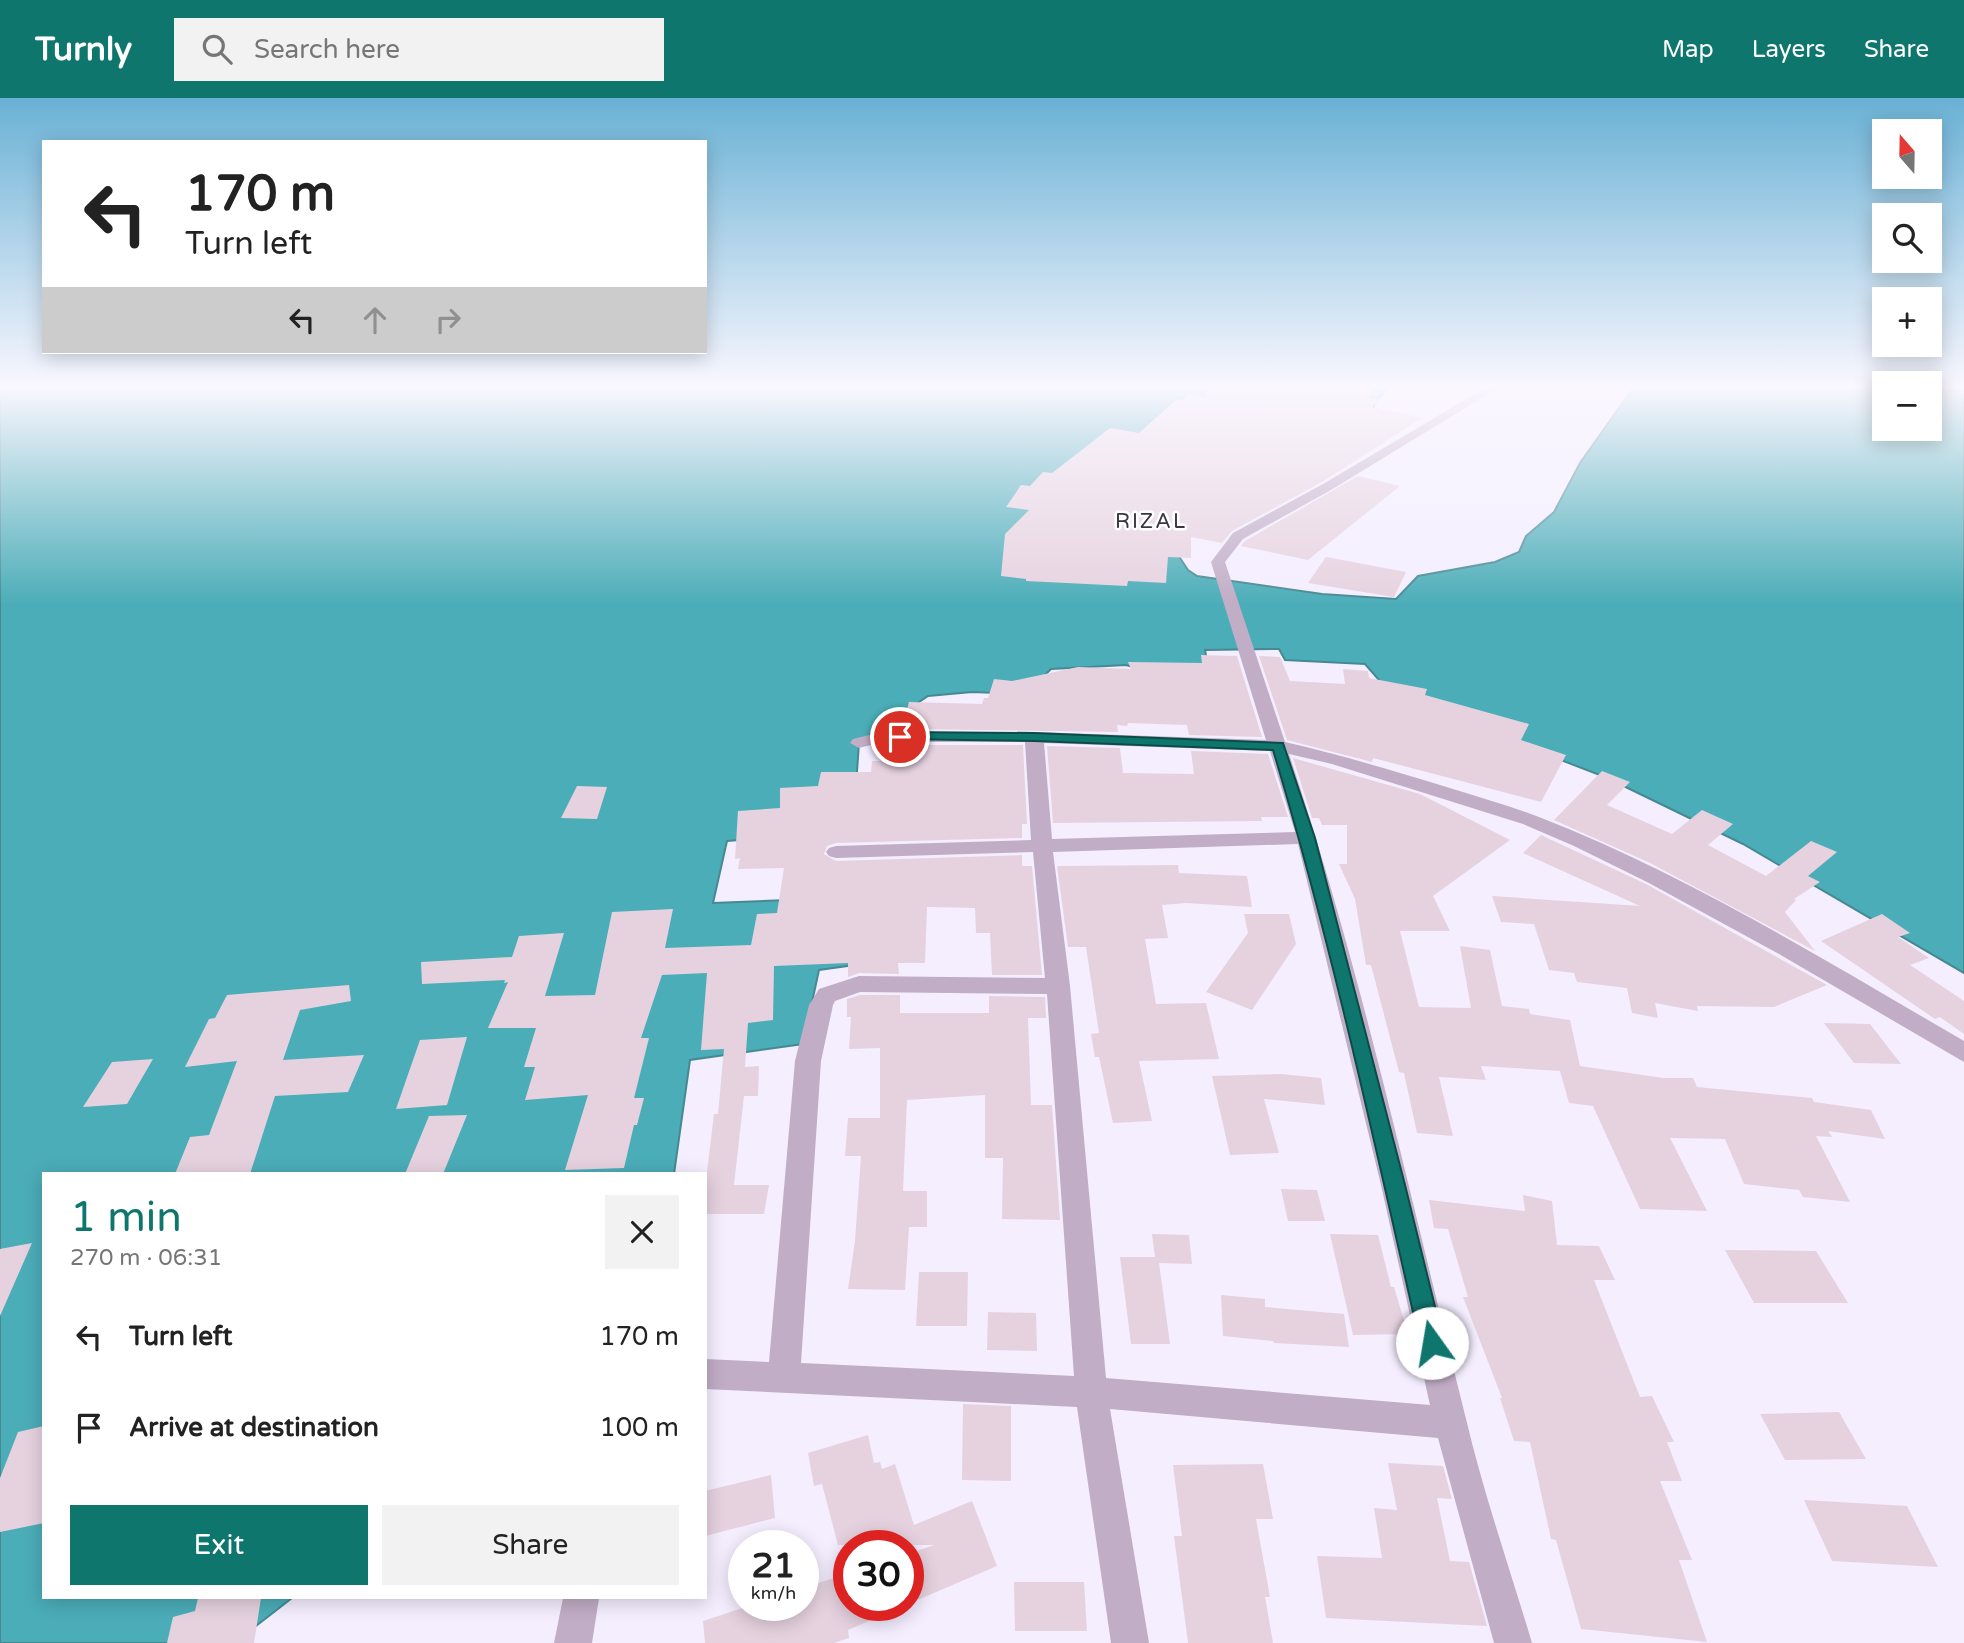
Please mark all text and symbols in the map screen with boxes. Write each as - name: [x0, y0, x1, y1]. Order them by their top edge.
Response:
- search box: [174, 18, 664, 81]
- text: Turnly: [35, 30, 132, 69]
- icon: search: [198, 30, 236, 68]
- text: Search here: [254, 34, 400, 65]
- text: Map: [1662, 35, 1714, 64]
- text: Layers: [1752, 35, 1826, 64]
- text: Share: [1864, 35, 1929, 64]
- north arrow: [1872, 119, 1942, 189]
- map controls: [1872, 119, 1942, 441]
- text: 170 m: [185, 165, 335, 224]
- icon: left: [70, 168, 161, 259]
- button: search: [1872, 203, 1942, 273]
- text: Turn left: [185, 225, 312, 263]
- button: +: [1872, 287, 1942, 357]
- icon: left: [283, 301, 321, 339]
- icon: ahead: [356, 301, 394, 339]
- icon: right: [429, 301, 467, 339]
- button: −: [1872, 371, 1942, 441]
- district label: RIZAL: [1115, 509, 1187, 534]
- pin: [870, 707, 930, 767]
- icon: arrive: [881, 718, 919, 756]
- text: 1 min: [70, 1192, 182, 1243]
- button: close: [605, 1195, 679, 1269]
- text: 270 m · 06:31: [70, 1244, 222, 1272]
- position arrow: [1395, 1306, 1469, 1380]
- icon: left: [70, 1318, 108, 1356]
- text: Turn left: [129, 1321, 232, 1352]
- text: 170 m: [599, 1321, 679, 1352]
- icon: arrive: [70, 1409, 108, 1447]
- text: Arrive at destination: [129, 1412, 379, 1443]
- text: 100 m: [599, 1412, 679, 1443]
- button: Exit: [70, 1505, 368, 1585]
- button: Share: [382, 1505, 679, 1585]
- speed limit sign: 30: [833, 1530, 924, 1621]
- text: 21: [752, 1545, 795, 1587]
- text: km/h: [751, 1582, 796, 1604]

